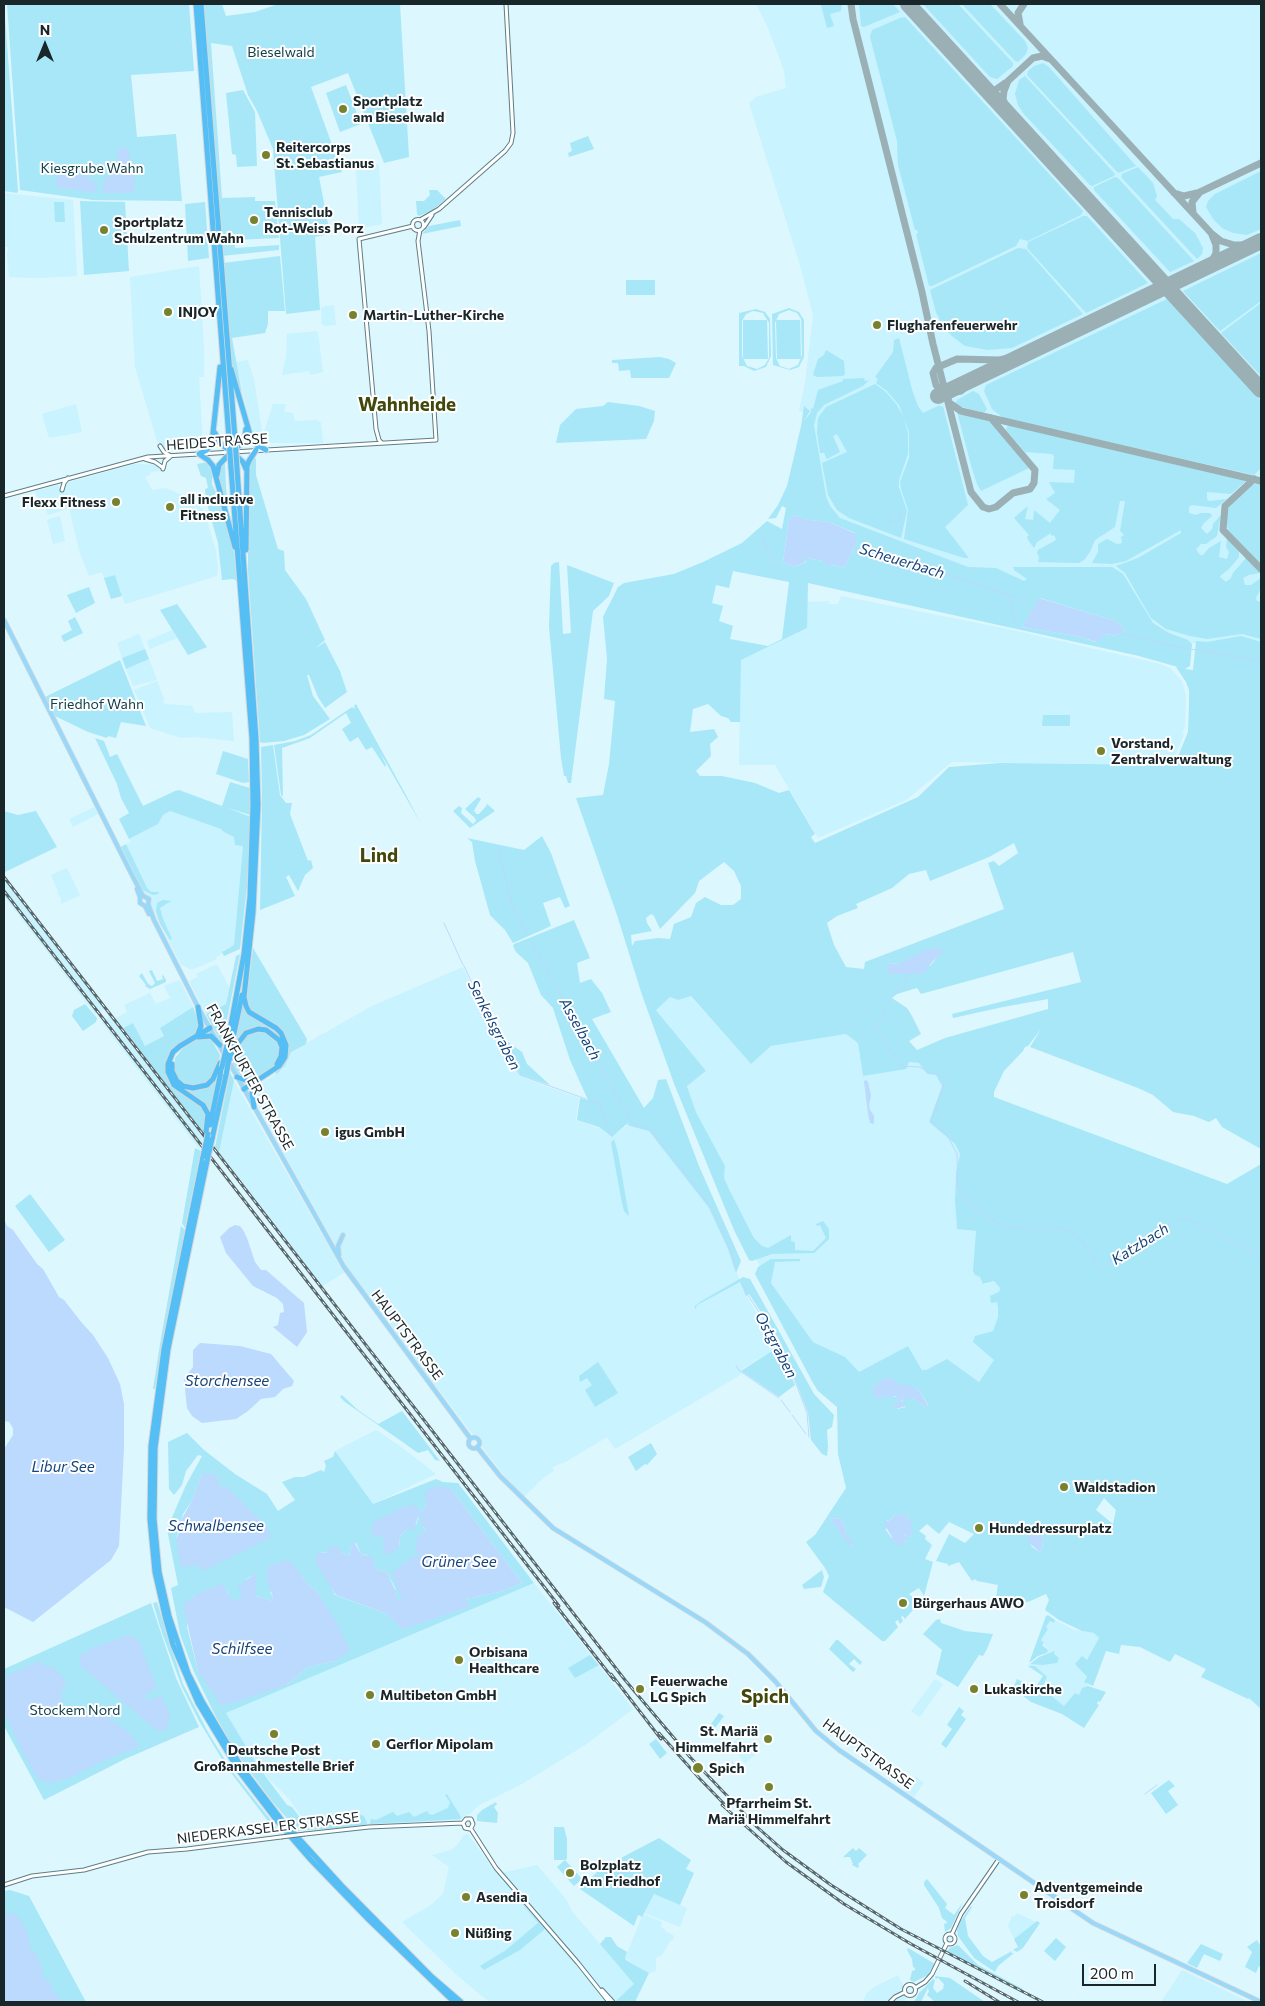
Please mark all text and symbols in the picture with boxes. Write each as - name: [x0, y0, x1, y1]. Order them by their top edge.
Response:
- north arrow: [20, 20, 70, 70]
- text: N: [40, 21, 50, 38]
- park label: Bieselwald: [247, 44, 315, 60]
- place label: Sportplatz am Bieselwald: [353, 93, 444, 125]
- marker: Sportplatz am Bieselwald: [337, 103, 349, 115]
- place label: Reitercorps St. Sebastianus: [276, 139, 374, 172]
- marker: Reitercorps St. Sebastianus: [260, 149, 272, 161]
- park label: Kiesgrube Wahn: [40, 160, 144, 176]
- place label: Tennisclub Rot-Weiss Porz: [264, 204, 364, 236]
- place label: Sportplatz Schulzentrum Wahn: [114, 214, 244, 246]
- marker: Tennisclub Rot-Weiss Porz: [248, 214, 260, 226]
- marker: Sportplatz Schulzentrum Wahn: [98, 224, 110, 236]
- place label: INJOY: [178, 304, 218, 320]
- marker: INJOY: [162, 306, 174, 318]
- place label: Martin-Luther-Kirche: [363, 307, 504, 323]
- marker: Martin-Luther-Kirche: [347, 309, 359, 321]
- place label: Flughafenfeuerwehr: [887, 317, 1018, 333]
- marker: Flughafenfeuerwehr: [871, 319, 883, 331]
- district label: Wahnheide: [358, 394, 456, 416]
- street label: HEIDESTRASSE: [165, 430, 269, 454]
- place label: all inclusive Fitness: [180, 491, 253, 524]
- place label: Flexx Fitness: [22, 494, 106, 510]
- marker: Flexx Fitness: [110, 496, 122, 508]
- marker: all inclusive Fitness: [164, 501, 176, 513]
- water label: Scheuerbach: [857, 540, 947, 582]
- park label: Friedhof Wahn: [50, 696, 144, 712]
- place label: Vorstand, Zentralverwaltung: [1111, 735, 1232, 768]
- marker: Vorstand, Zentralverwaltung: [1095, 745, 1107, 757]
- district label: Lind: [360, 845, 398, 867]
- water label: Senkelsgraben: [464, 977, 524, 1073]
- water label: Asselbach: [556, 995, 604, 1063]
- street label: FRANKFURTER STRASSE: [203, 1001, 297, 1153]
- place label: igus GmbH: [335, 1124, 405, 1140]
- marker: igus GmbH: [319, 1126, 331, 1138]
- water label: Katzbach: [1108, 1219, 1172, 1269]
- street label: HAUPTSTRASSE: [368, 1287, 446, 1383]
- water label: Ostgraben: [751, 1309, 801, 1381]
- water label: Storchensee: [185, 1372, 269, 1390]
- water label: Libur See: [31, 1458, 95, 1476]
- place label: Waldstadion: [1074, 1479, 1156, 1495]
- marker: Waldstadion: [1058, 1481, 1070, 1493]
- water label: Schwalbensee: [168, 1517, 264, 1535]
- place label: Hundedressurplatz: [989, 1520, 1112, 1536]
- marker: Hundedressurplatz: [973, 1522, 985, 1534]
- water label: Grüner See: [421, 1553, 497, 1571]
- place label: Bürgerhaus AWO: [913, 1595, 1024, 1611]
- marker: Bürgerhaus AWO: [897, 1597, 909, 1609]
- water label: Schilfsee: [212, 1640, 272, 1658]
- place label: Orbisana Healthcare: [469, 1644, 539, 1676]
- marker: Orbisana Healthcare: [453, 1654, 465, 1666]
- place label: Feuerwache LG Spich: [650, 1673, 728, 1705]
- place label: Lukaskirche: [984, 1681, 1062, 1697]
- marker: Feuerwache LG Spich: [634, 1683, 646, 1695]
- marker: Lukaskirche: [968, 1683, 980, 1695]
- district label: Spich: [741, 1686, 789, 1708]
- place label: Multibeton GmbH: [380, 1687, 497, 1703]
- marker: Multibeton GmbH: [364, 1689, 376, 1701]
- park label: Stockem Nord: [30, 1702, 120, 1718]
- street label: HAUPTSTRASSE: [819, 1715, 917, 1793]
- place label: St. Mariä Himmelfahrt: [675, 1723, 758, 1755]
- marker: Deutsche Post Großannahmestelle Brief: [268, 1728, 280, 1740]
- marker: St. Mariä Himmelfahrt: [762, 1733, 774, 1745]
- place label: Gerflor Mipolam: [386, 1736, 493, 1752]
- marker: Gerflor Mipolam: [370, 1738, 382, 1750]
- place label: Deutsche Post Großannahmestelle Brief: [194, 1742, 354, 1774]
- place label: Spich: [709, 1760, 744, 1776]
- marker: Spich: [691, 1761, 705, 1775]
- marker: Pfarrheim St. Mariä Himmelfahrt: [763, 1781, 775, 1793]
- place label: Pfarrheim St. Mariä Himmelfahrt: [707, 1795, 831, 1828]
- street label: NIEDERKASSELER STRASSE: [176, 1808, 360, 1848]
- place label: Bolzplatz Am Friedhof: [580, 1857, 660, 1890]
- marker: Bolzplatz Am Friedhof: [564, 1867, 576, 1879]
- place label: Adventgemeinde Troisdorf: [1034, 1879, 1143, 1911]
- place label: Asendia: [476, 1889, 528, 1905]
- marker: Adventgemeinde Troisdorf: [1018, 1889, 1030, 1901]
- marker: Asendia: [460, 1891, 472, 1903]
- place label: Nüßing: [465, 1925, 512, 1941]
- marker: Nüßing: [449, 1927, 461, 1939]
- scale bar: [1085, 1954, 1159, 1986]
- text: 200 m: [1090, 1964, 1134, 1982]

